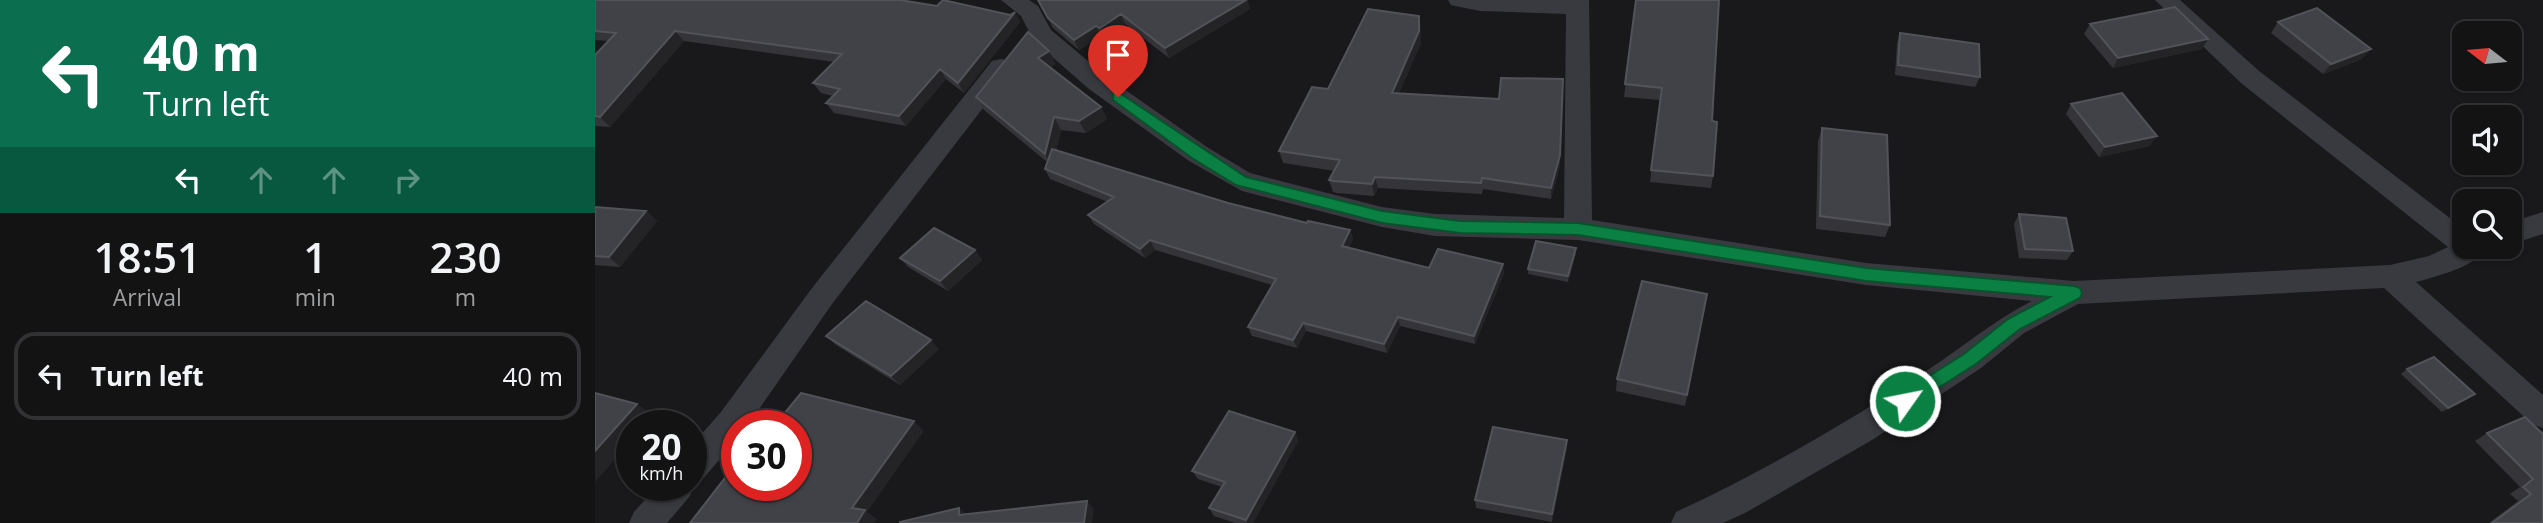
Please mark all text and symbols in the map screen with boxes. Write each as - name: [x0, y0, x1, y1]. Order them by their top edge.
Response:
- text: 40 m: [143, 19, 260, 85]
- north arrow: [2452, 21, 2522, 91]
- map controls: [2452, 21, 2522, 259]
- pin: [1088, 25, 1148, 97]
- icon: left: [28, 28, 119, 119]
- icon: arrive: [1099, 36, 1137, 74]
- text: Turn left: [143, 82, 269, 125]
- button: sound: [2452, 105, 2522, 175]
- icon: left: [169, 161, 207, 199]
- icon: ahead: [242, 161, 280, 199]
- icon: ahead: [315, 161, 353, 199]
- icon: right: [388, 161, 426, 199]
- button: search: [2452, 189, 2522, 259]
- text: 18:51: [94, 228, 201, 285]
- text: 1: [303, 228, 327, 285]
- text: 230: [429, 228, 501, 285]
- text: Arrival: [113, 281, 182, 313]
- text: min: [295, 281, 336, 313]
- text: m: [455, 281, 476, 313]
- icon: left: [32, 357, 70, 395]
- text: Turn left: [91, 358, 203, 394]
- text: 40 m: [502, 358, 563, 394]
- position arrow: [1868, 364, 1942, 438]
- speed limit sign: 30: [721, 410, 812, 501]
- text: 20: [641, 423, 682, 470]
- text: km/h: [640, 461, 683, 485]

